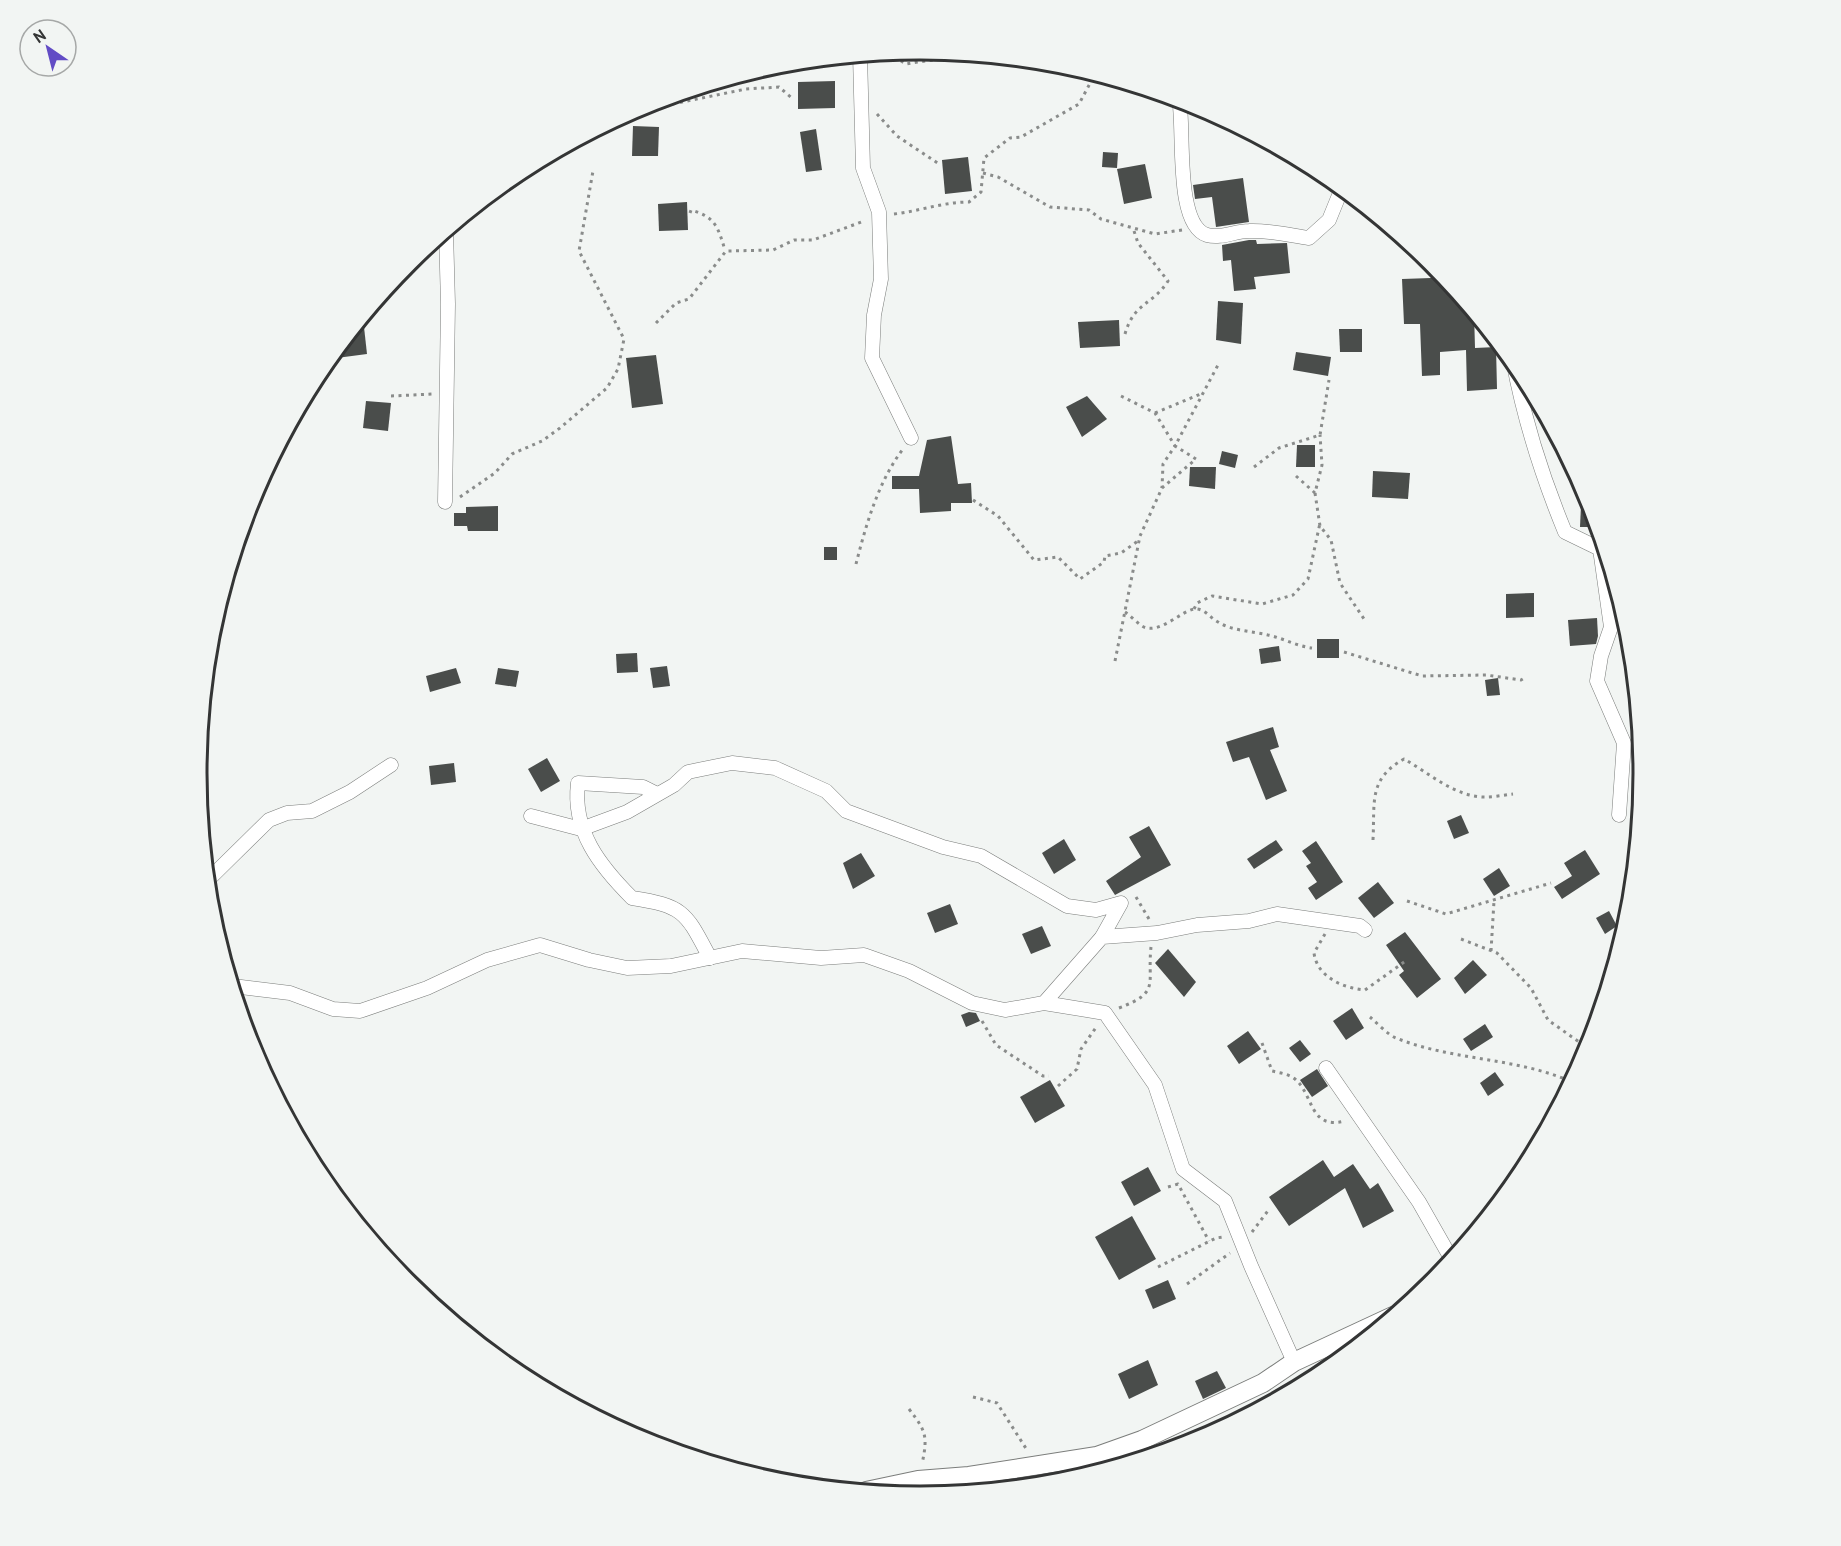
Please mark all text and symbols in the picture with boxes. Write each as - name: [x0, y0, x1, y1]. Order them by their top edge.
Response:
- north arrow: [18, 18, 78, 78]
- text: N: [29, 25, 49, 47]

